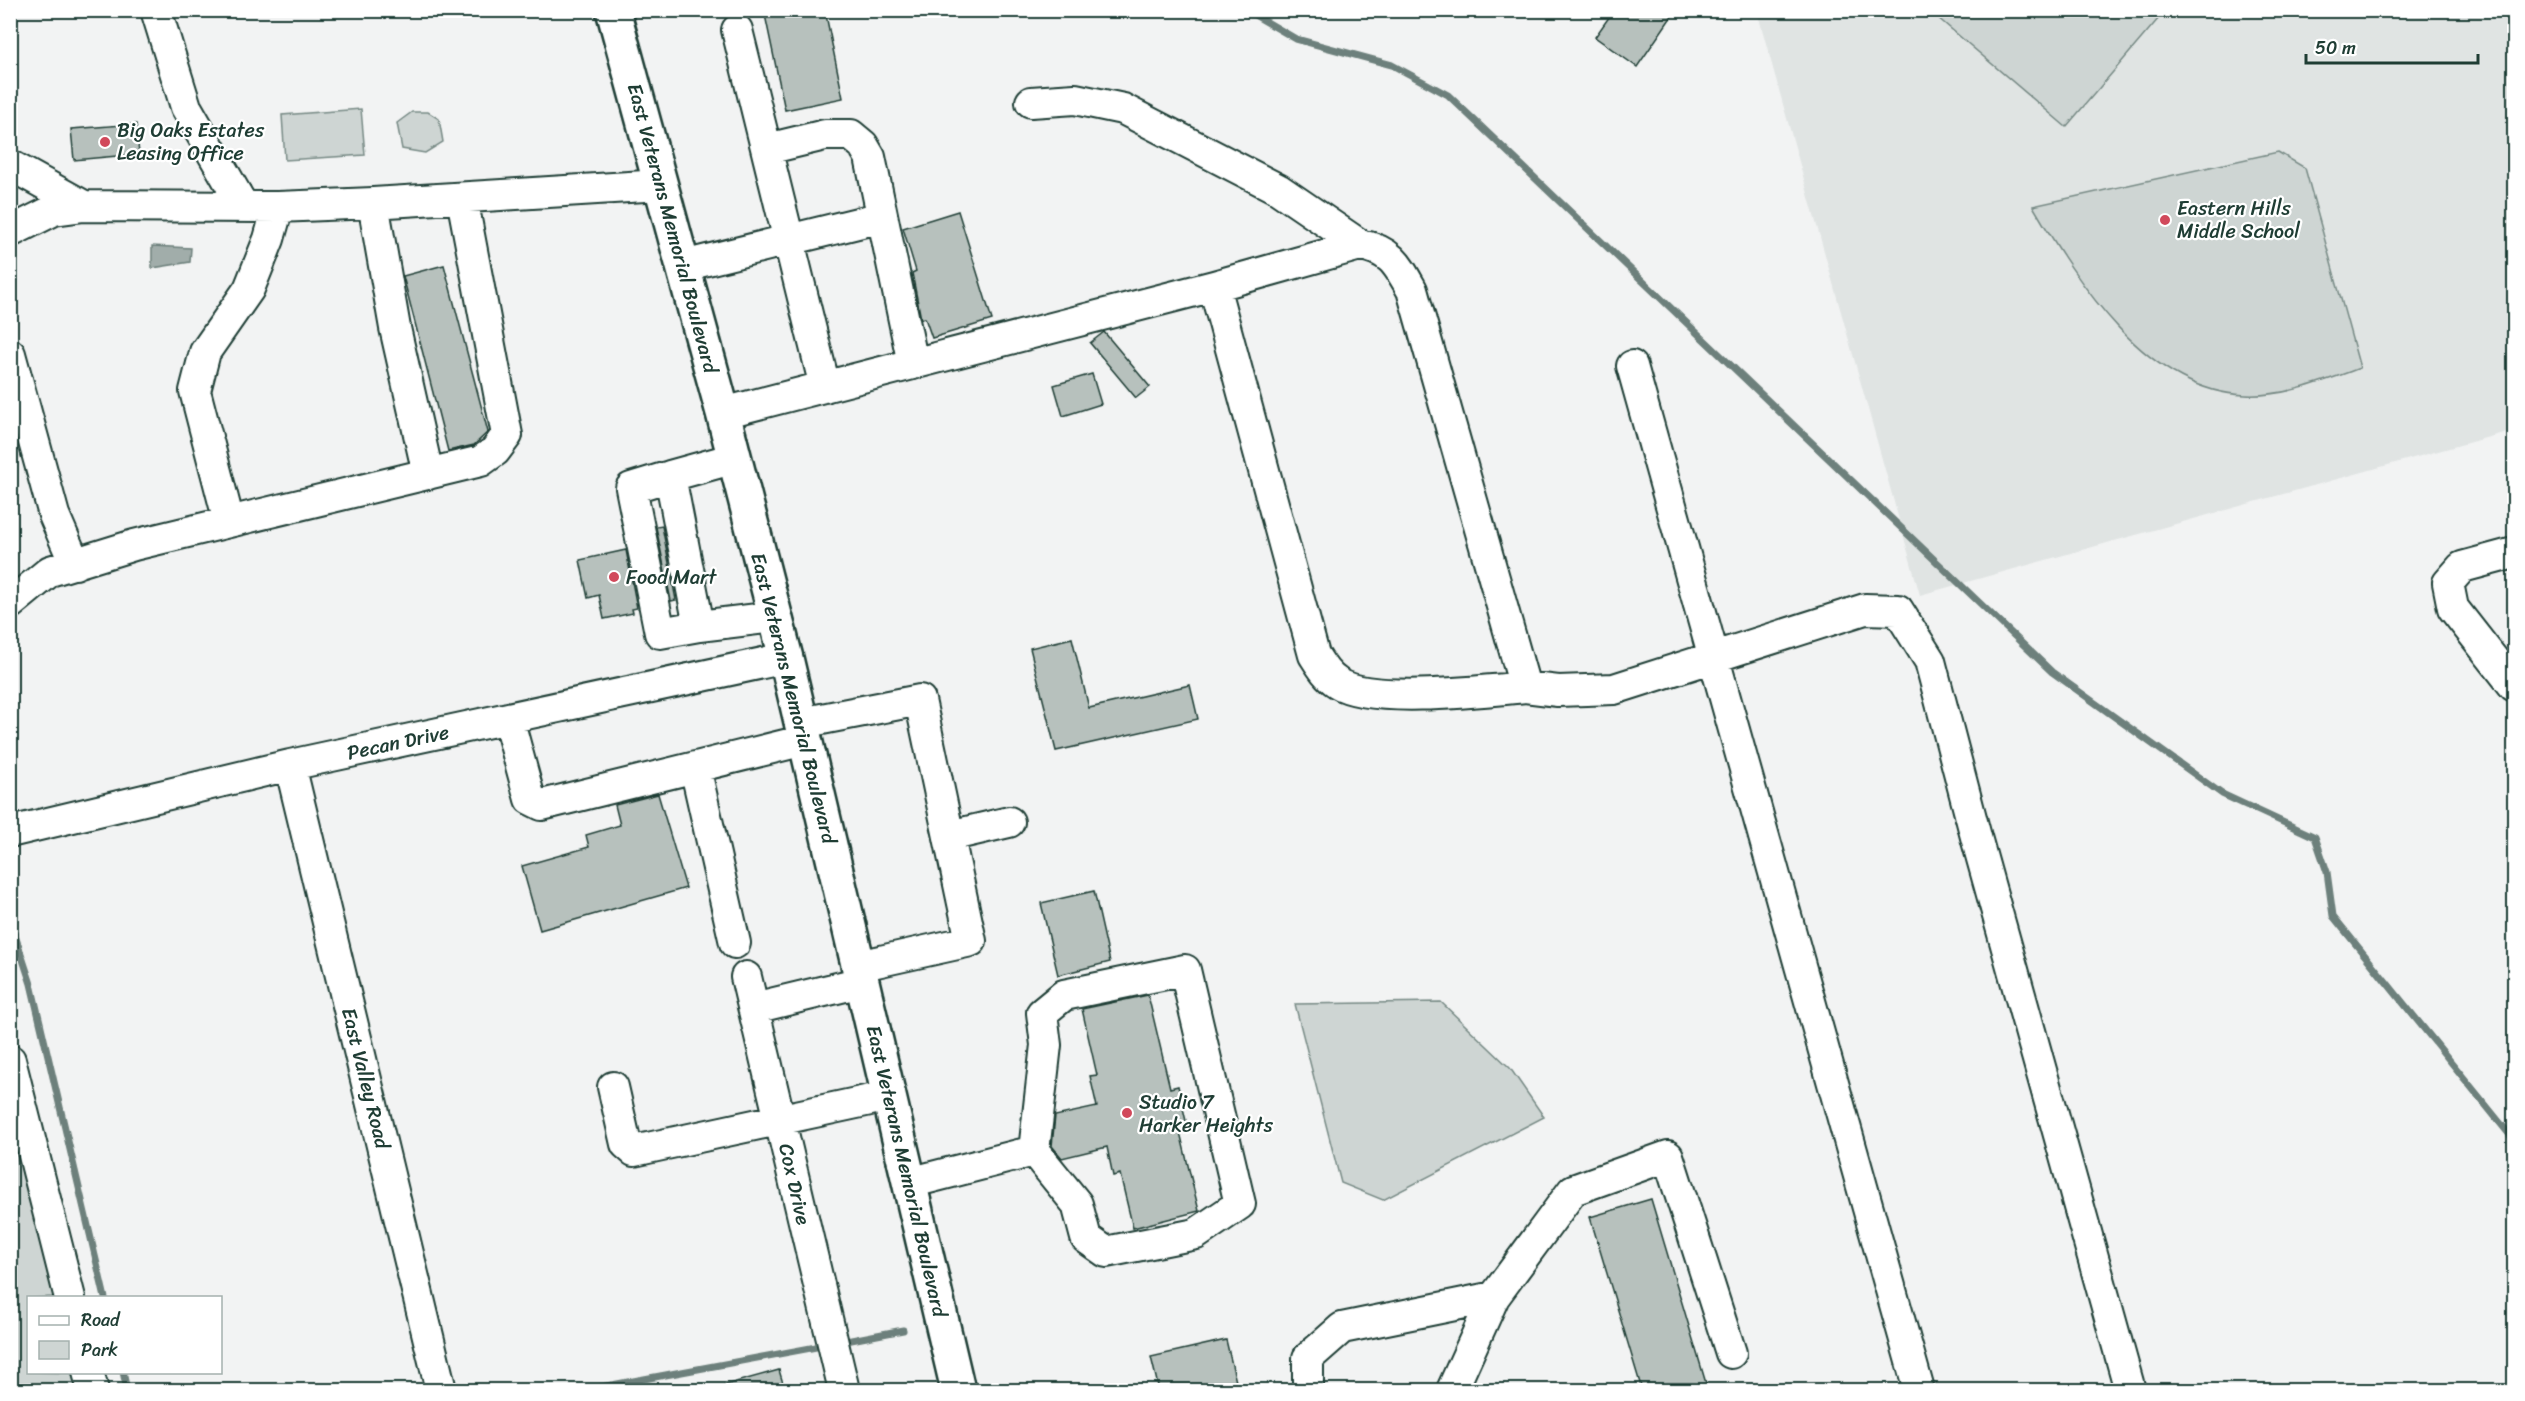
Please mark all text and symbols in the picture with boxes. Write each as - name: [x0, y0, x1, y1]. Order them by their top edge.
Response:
- scale bar: [2306, 27, 2478, 65]
- text: 50 m: [2315, 32, 2356, 64]
- street label: East Veterans Memorial Boulevard: [617, 79, 728, 378]
- place label: Big Oaks Estates Leasing Office: [117, 113, 265, 171]
- marker: Big Oaks Estates Leasing Office: [98, 135, 112, 149]
- place label: Eastern Hills Middle School: [2177, 191, 2300, 249]
- marker: Eastern Hills Middle School: [2158, 213, 2172, 227]
- street label: East Veterans Memorial Boulevard: [740, 549, 847, 849]
- place label: Food Mart: [626, 560, 717, 595]
- marker: Food Mart: [607, 570, 621, 584]
- street label: Pecan Drive: [344, 715, 452, 770]
- street label: East Valley Road: [331, 1004, 400, 1154]
- street label: East Veterans Memorial Boulevard: [856, 1022, 957, 1322]
- place label: Studio 7 Harker Heights: [1139, 1085, 1274, 1143]
- marker: Studio 7 Harker Heights: [1120, 1106, 1134, 1120]
- street label: Cox Drive: [768, 1140, 821, 1229]
- legend: [27, 1296, 222, 1374]
- text: Road: [81, 1304, 121, 1336]
- text: Park: [81, 1334, 118, 1366]

